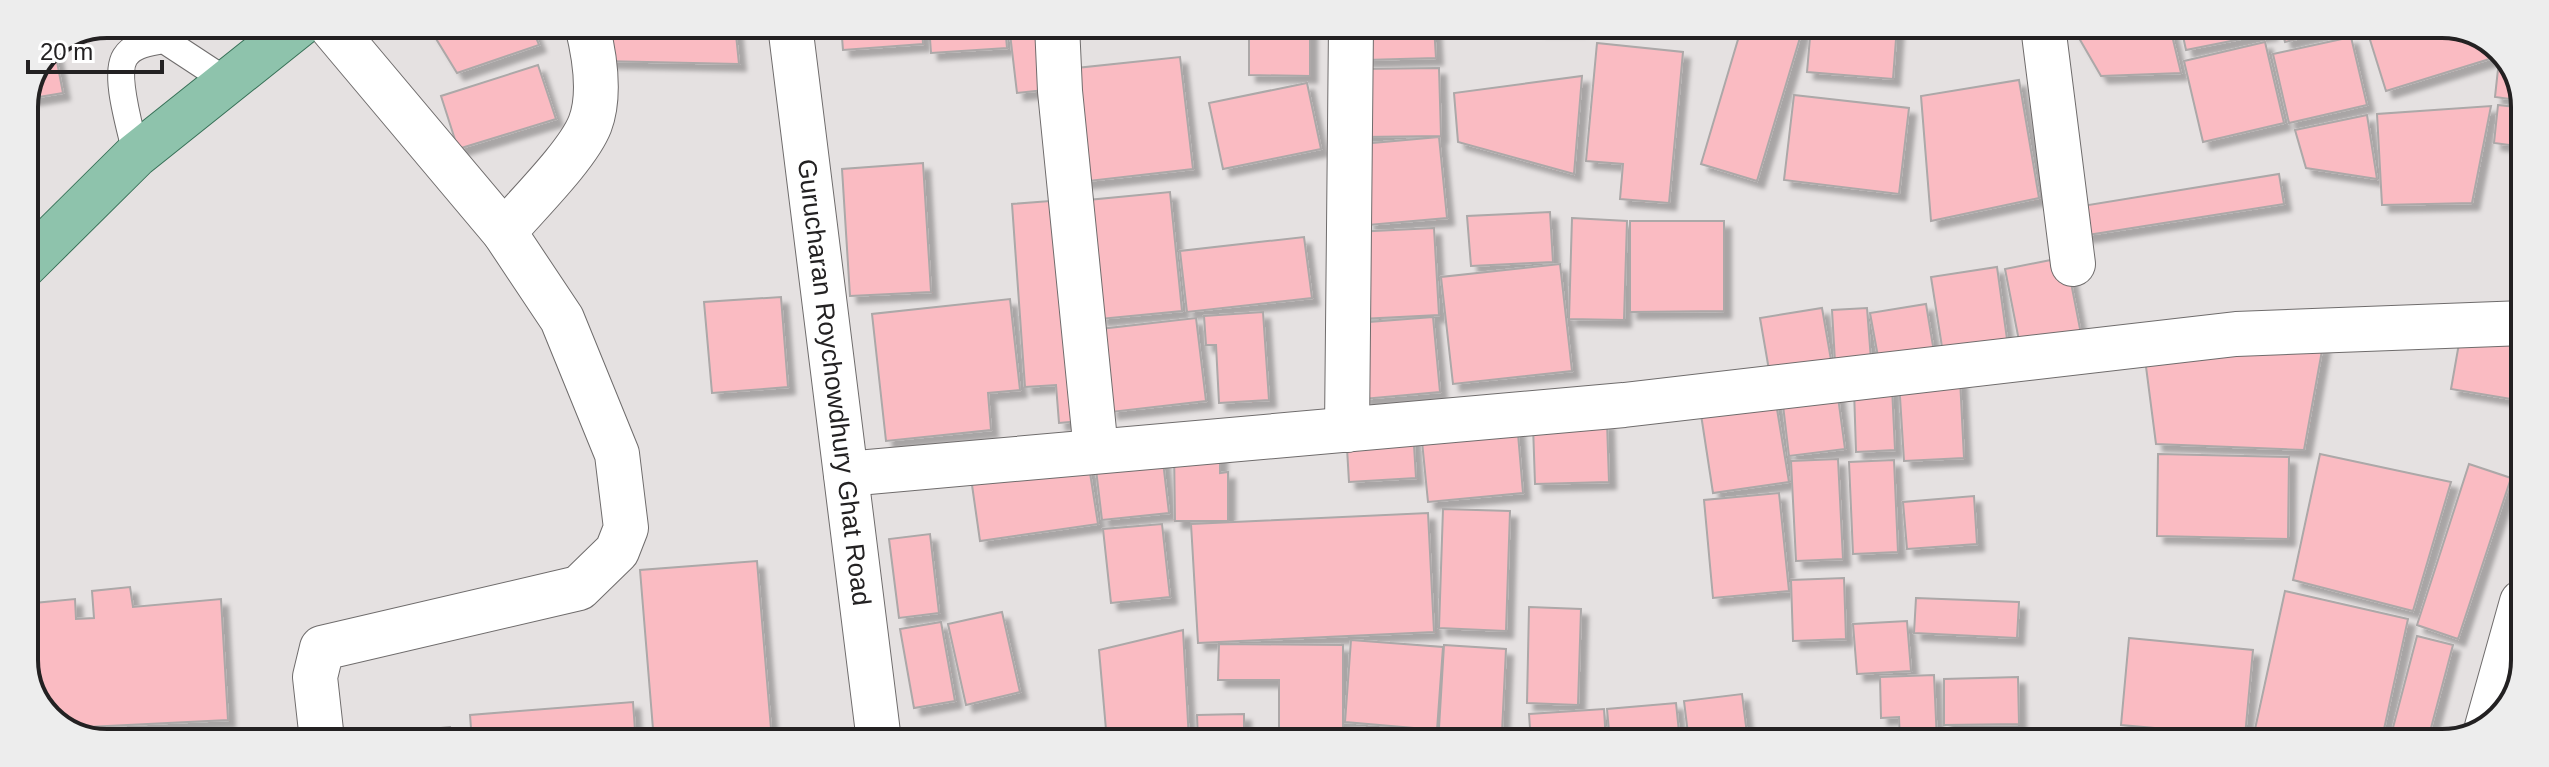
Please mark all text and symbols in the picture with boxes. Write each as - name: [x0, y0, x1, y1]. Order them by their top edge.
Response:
- scale bar: [28, 24, 162, 74]
- text: 20 m: [40, 38, 93, 65]
- street label: Gurucharan Roychowdhury Ghat Road: [792, 157, 877, 607]

